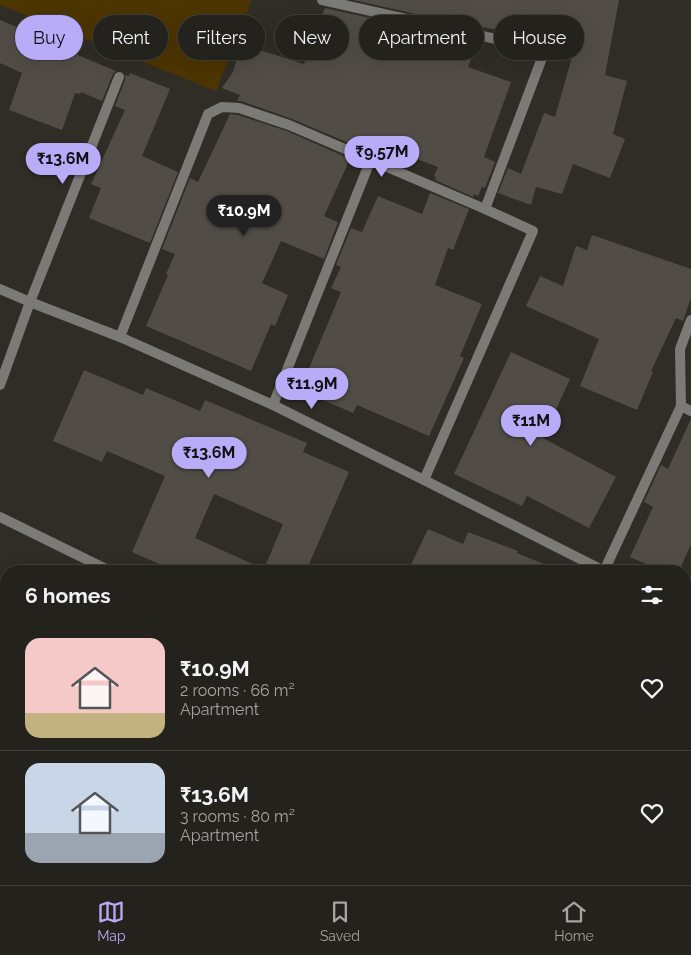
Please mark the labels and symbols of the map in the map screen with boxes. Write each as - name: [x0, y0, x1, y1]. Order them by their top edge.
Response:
- pin: ₹9.57M: [341, 136, 423, 178]
- pin: ₹13.6M: [22, 142, 104, 185]
- pin: ₹10.9M: [203, 194, 285, 237]
- pin: ₹11.9M: [271, 368, 353, 410]
- pin: ₹11M: [501, 404, 561, 447]
- pin: ₹13.6M: [168, 436, 250, 479]

